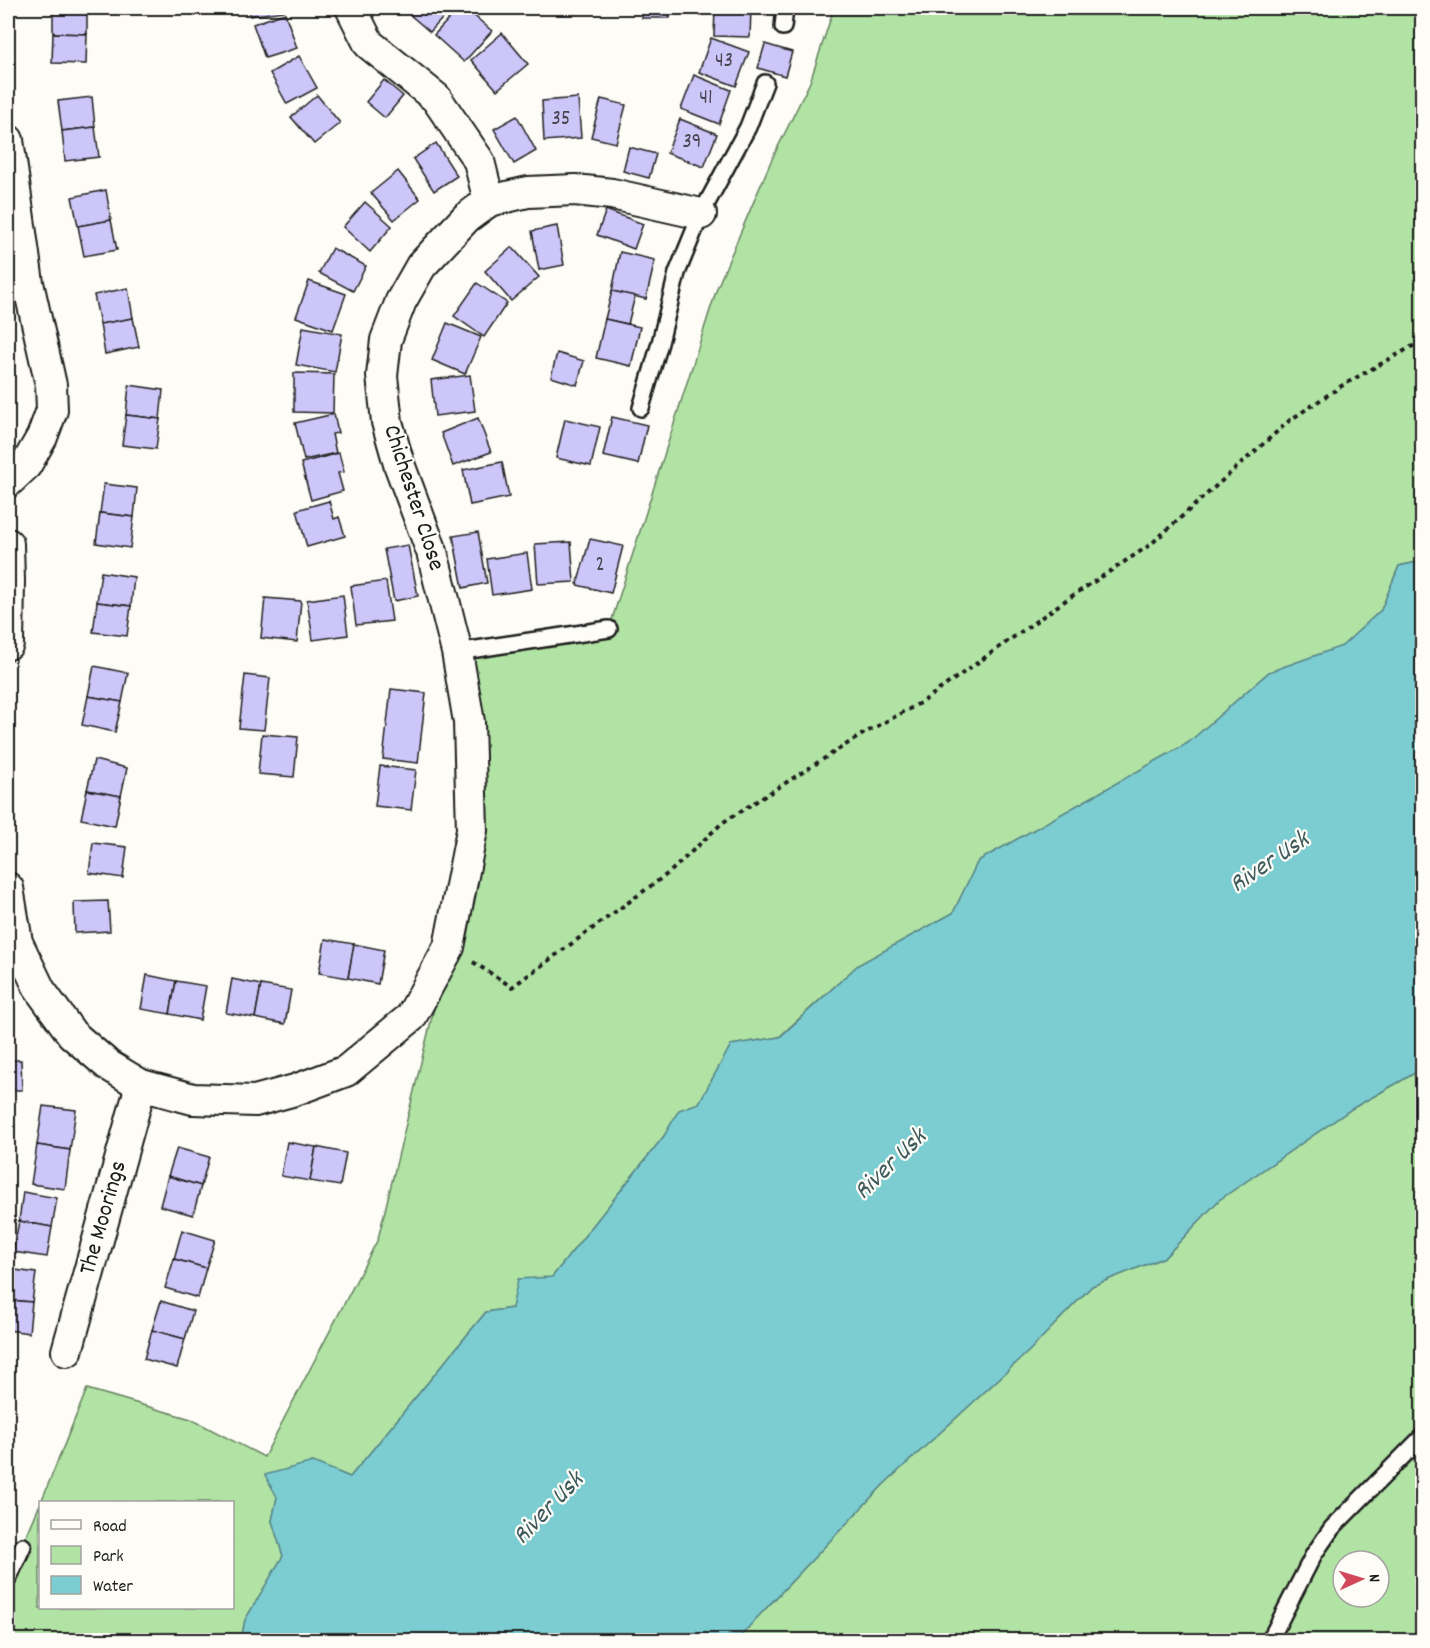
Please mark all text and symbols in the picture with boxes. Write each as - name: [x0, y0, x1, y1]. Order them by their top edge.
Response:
- house number: 43: [715, 47, 733, 77]
- house number: 41: [699, 84, 713, 114]
- house number: 35: [551, 105, 571, 135]
- house number: 39: [683, 128, 701, 158]
- street label: Chichester Close: [373, 421, 453, 575]
- house number: 2: [595, 551, 605, 581]
- water label: River Usk: [1223, 821, 1319, 903]
- water label: River Usk: [846, 1119, 938, 1209]
- street label: The Moorings: [72, 1157, 136, 1279]
- water label: River Usk: [505, 1462, 595, 1554]
- legend: [39, 1501, 234, 1609]
- text: Road: [93, 1515, 127, 1540]
- text: Park: [93, 1545, 124, 1570]
- north arrow: [1331, 1549, 1391, 1609]
- text: N: [1362, 1573, 1385, 1583]
- text: Water: [93, 1575, 133, 1600]

